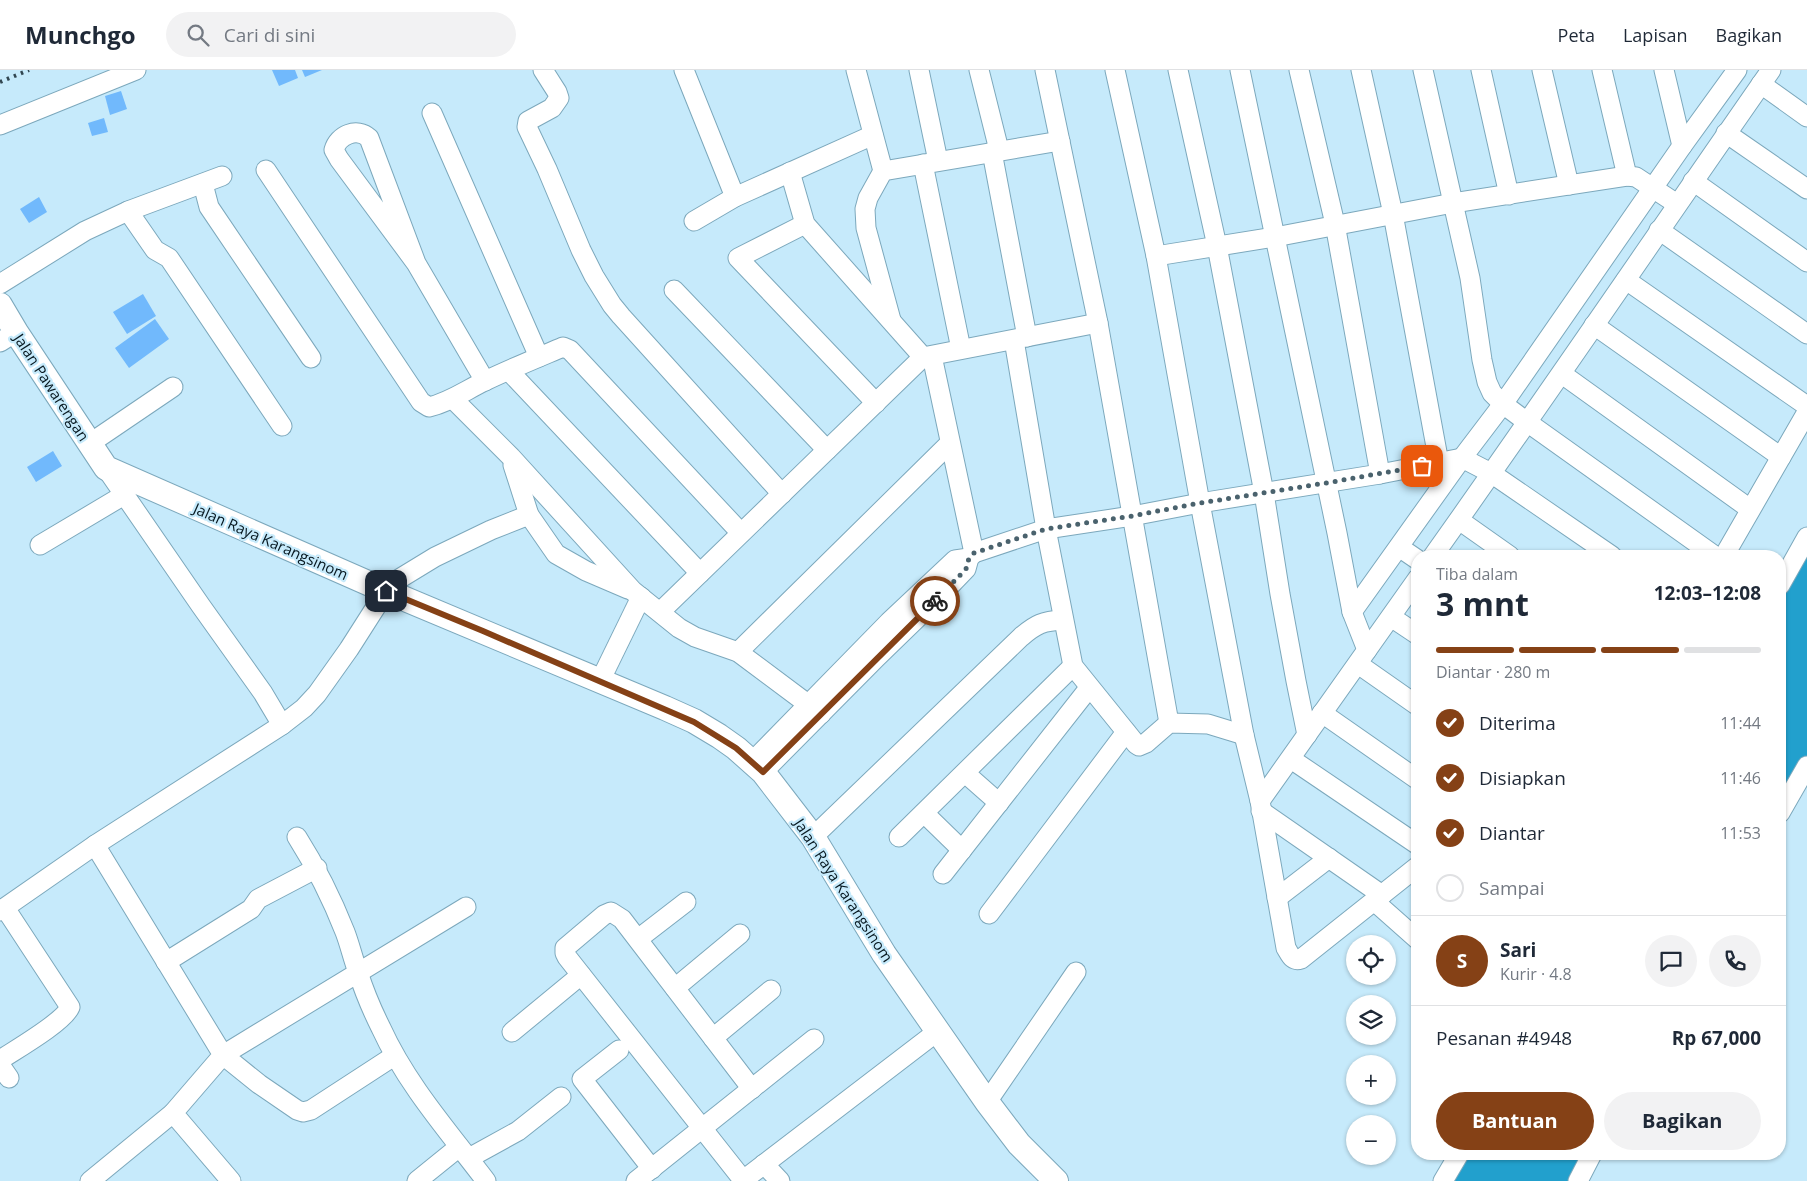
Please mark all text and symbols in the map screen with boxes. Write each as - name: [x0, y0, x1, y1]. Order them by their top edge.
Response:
- search box: [166, 12, 516, 57]
- text: Munchgo: [25, 18, 136, 51]
- icon: search: [184, 21, 212, 49]
- text: Cari di sini: [224, 22, 315, 48]
- text: Peta: [1558, 23, 1595, 47]
- text: Lapisan: [1623, 23, 1688, 47]
- text: Bagikan: [1716, 23, 1782, 47]
- street label: Jalan Pawarengan: [9, 328, 94, 445]
- pin: [1401, 445, 1443, 487]
- icon: bag: [1408, 452, 1436, 480]
- street label: Jalan Raya Karangsinom: [189, 497, 351, 584]
- text: Tiba dalam: [1436, 563, 1518, 585]
- pin: [365, 570, 407, 612]
- courier: [910, 576, 960, 626]
- icon: home: [372, 577, 400, 605]
- text: 12:03–12:08: [1654, 580, 1761, 606]
- text: 3 mnt: [1436, 582, 1529, 625]
- icon: bike: [921, 587, 949, 615]
- text: Diantar · 280 m: [1436, 661, 1550, 683]
- icon: check: [1436, 709, 1464, 737]
- text: Diterima: [1479, 710, 1556, 736]
- text: 11:44: [1720, 712, 1761, 734]
- icon: check: [1436, 764, 1464, 792]
- text: Disiapkan: [1479, 765, 1566, 791]
- text: 11:46: [1720, 767, 1761, 789]
- street label: Jalan Raya Karangsinom: [789, 813, 898, 966]
- icon: check: [1436, 819, 1464, 847]
- text: Diantar: [1479, 820, 1545, 846]
- text: 11:53: [1720, 822, 1761, 844]
- text: Sampai: [1479, 875, 1545, 901]
- map controls: [1346, 935, 1396, 1165]
- button: locate: [1346, 935, 1396, 985]
- button: chat: [1645, 935, 1697, 987]
- button: phone: [1709, 935, 1761, 987]
- text: Sari: [1500, 937, 1536, 963]
- text: S: [1457, 948, 1467, 974]
- text: Kurir · 4.8: [1500, 963, 1572, 985]
- button: layers: [1346, 995, 1396, 1045]
- text: Pesanan #4948: [1436, 1025, 1572, 1051]
- text: Rp 67,000: [1672, 1025, 1761, 1051]
- button: +: [1346, 1055, 1396, 1105]
- button: Bantuan: [1436, 1092, 1594, 1150]
- button: Bagikan: [1604, 1092, 1761, 1150]
- button: −: [1346, 1115, 1396, 1165]

